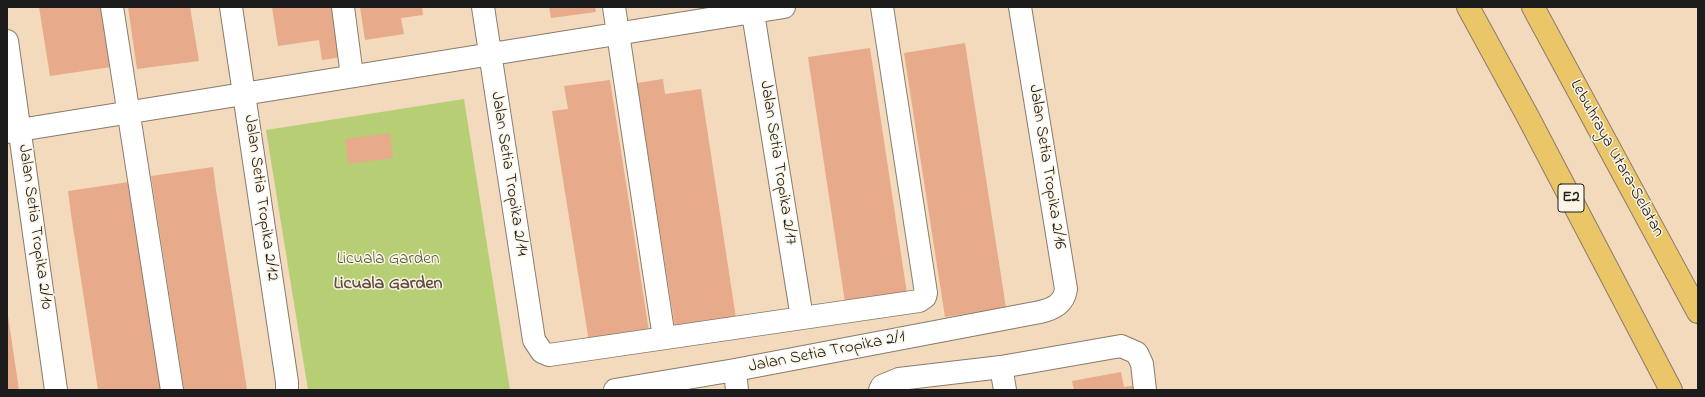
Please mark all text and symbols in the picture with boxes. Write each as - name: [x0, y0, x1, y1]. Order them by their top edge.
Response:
- street label: Lebuhraya Utara–Selatan: [1564, 77, 1668, 241]
- street label: Jalan Setia Tropika 2/17: [754, 79, 800, 247]
- street label: Jalan Setia Tropika 2/16: [1023, 83, 1069, 251]
- street label: Jalan Setia Tropika 2/14: [485, 90, 531, 258]
- street label: Jalan Setia Tropika 2/12: [238, 114, 282, 282]
- street label: Jalan Setia Tropika 2/10: [12, 143, 56, 311]
- road number: E2: [1558, 184, 1584, 212]
- park label: Licuala Garden: [337, 250, 439, 270]
- district label: Licuala Garden: [334, 274, 442, 296]
- street label: Jalan Setia Tropika 2/1: [747, 328, 907, 378]

